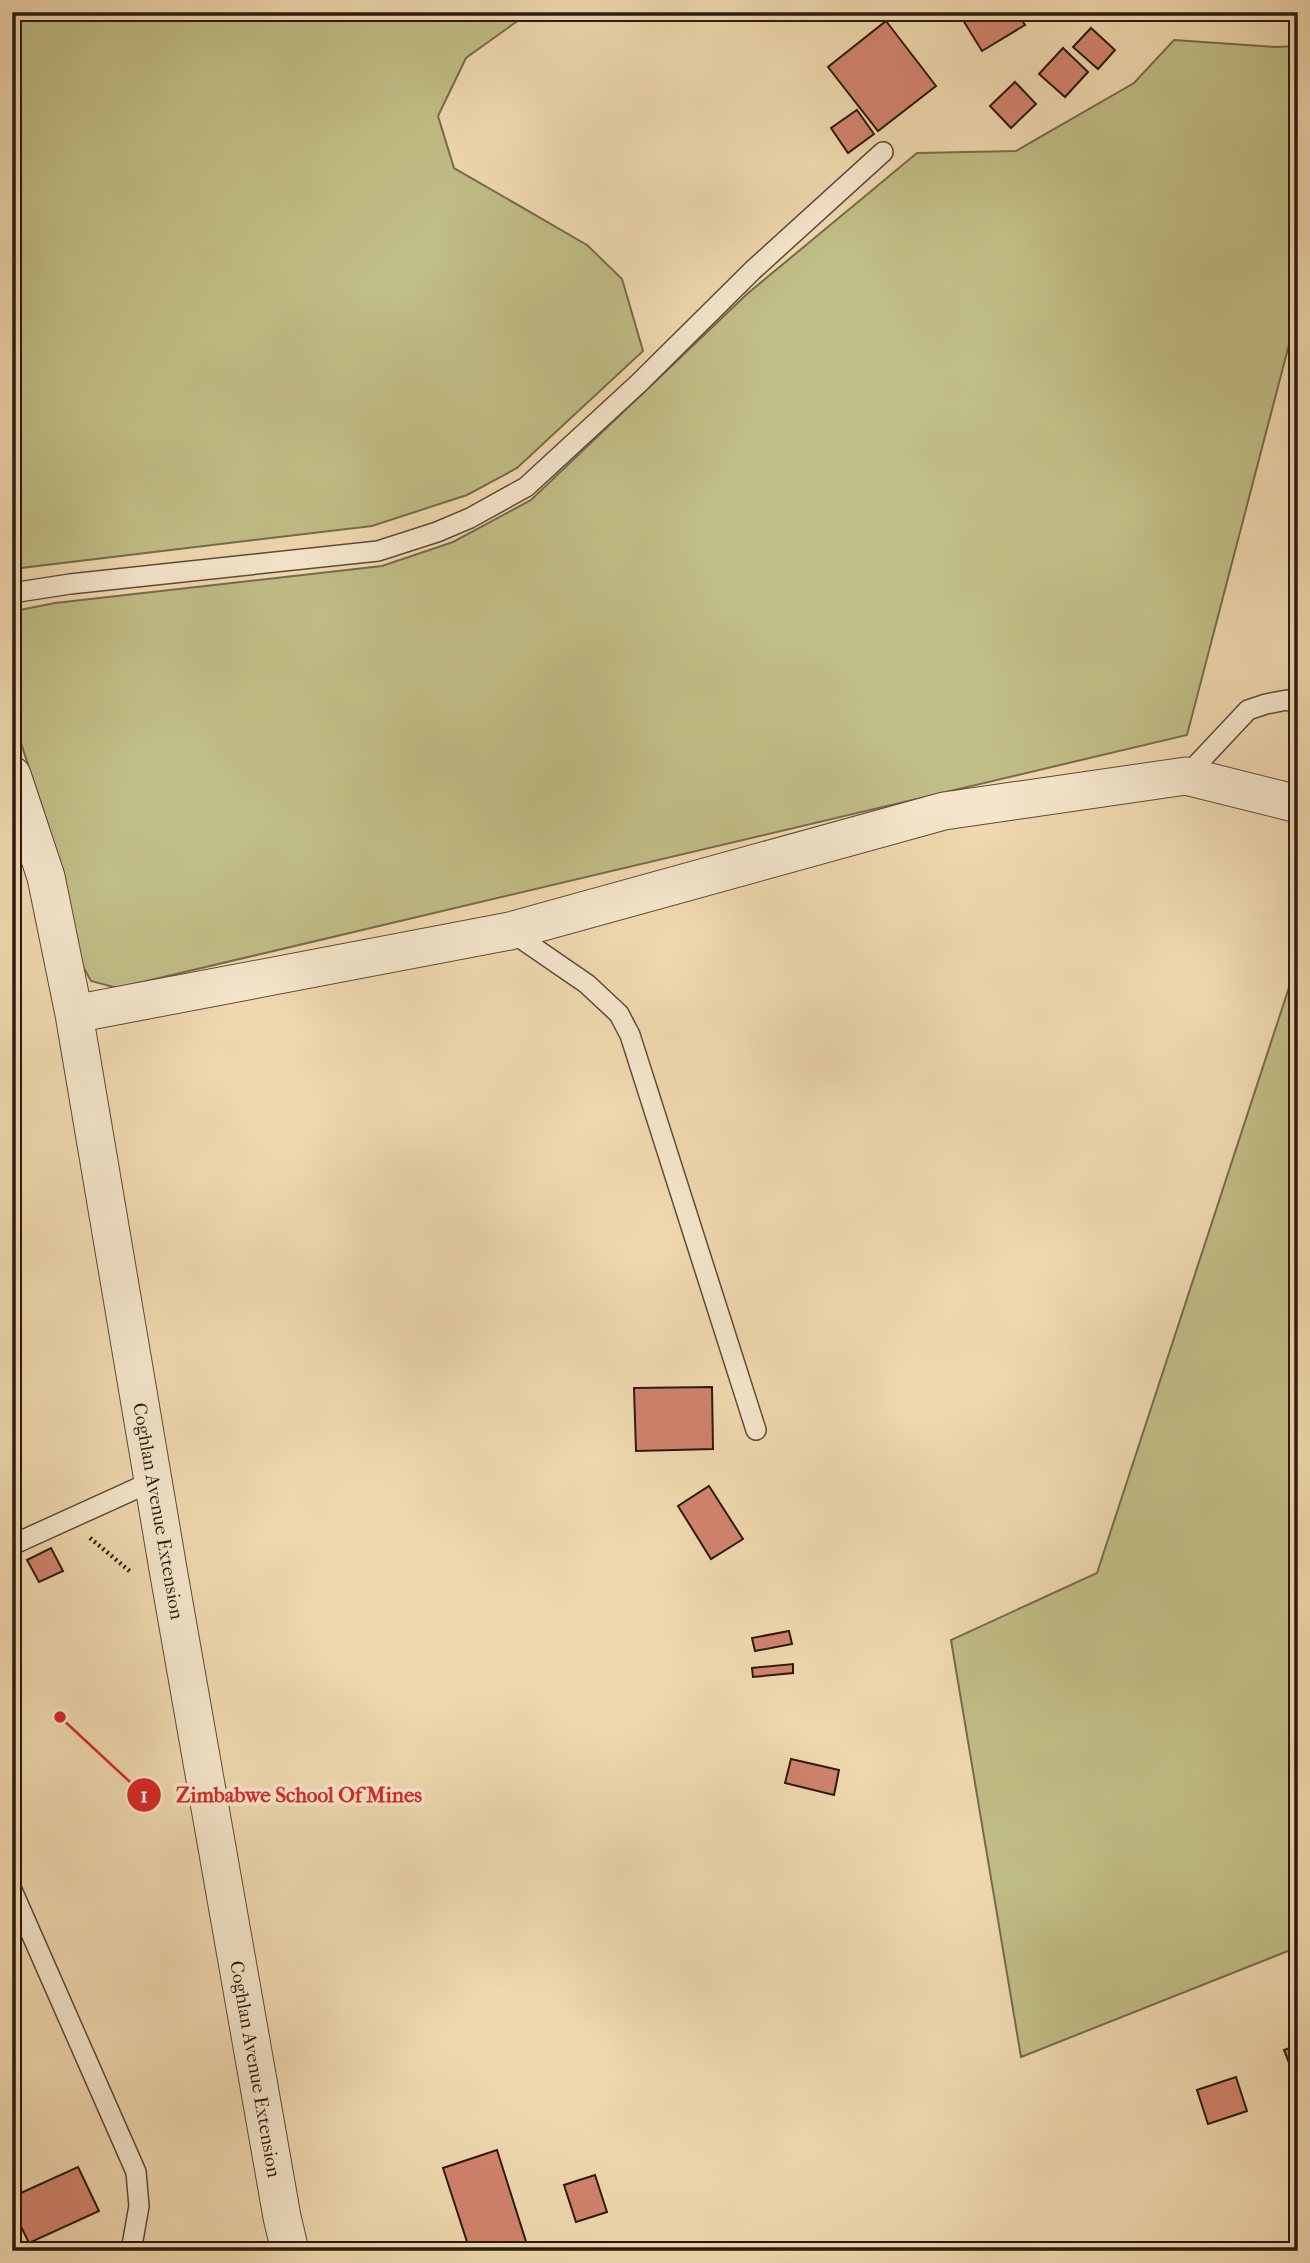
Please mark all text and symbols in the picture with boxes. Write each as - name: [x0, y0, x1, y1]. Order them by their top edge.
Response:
- street label: Coghlan Avenue Extension: [128, 1401, 188, 1621]
- callout: Zimbabwe School Of Mines: [126, 1774, 436, 1816]
- text: 1: [140, 1783, 148, 1807]
- text: Zimbabwe School Of Mines: [176, 1783, 422, 1807]
- street label: Coghlan Avenue Extension: [225, 1959, 285, 2179]

